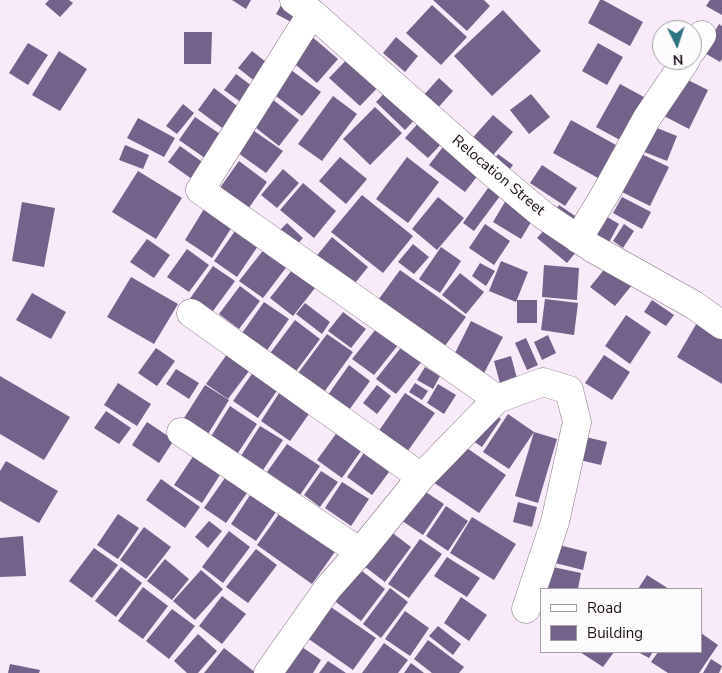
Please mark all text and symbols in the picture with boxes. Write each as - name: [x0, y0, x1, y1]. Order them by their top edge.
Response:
- north arrow: [652, 20, 702, 70]
- text: N: [672, 50, 684, 69]
- street label: Relocation Street: [448, 132, 548, 220]
- legend: [540, 588, 702, 653]
- text: Road: [587, 598, 622, 618]
- text: Building: [587, 623, 643, 643]

